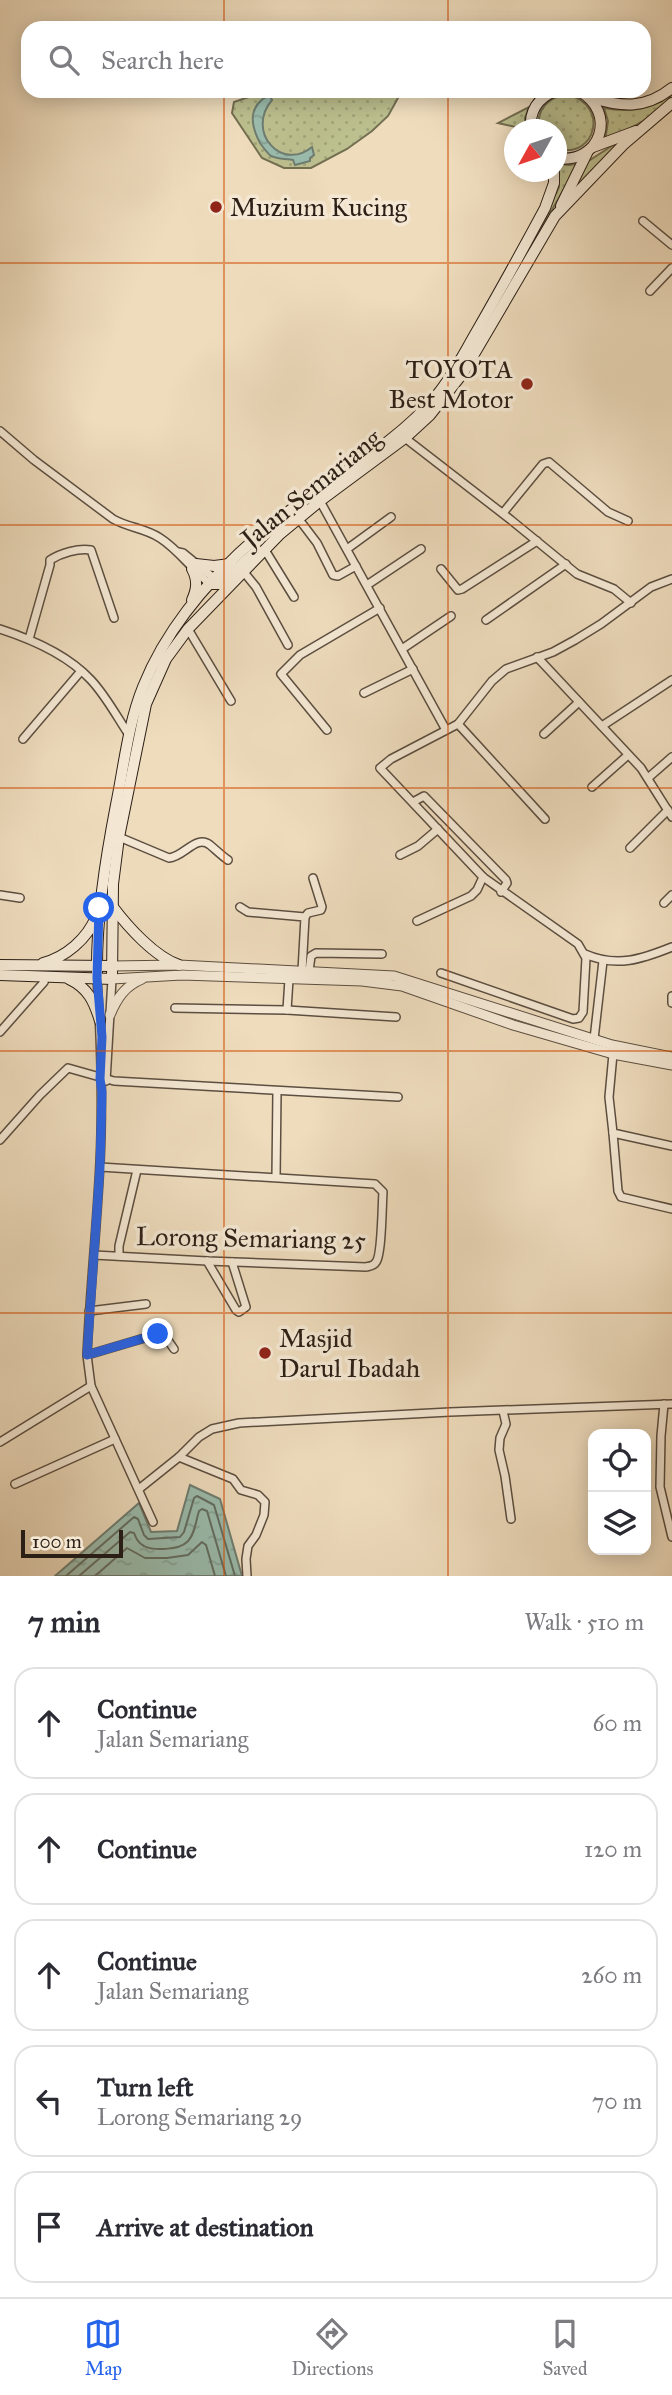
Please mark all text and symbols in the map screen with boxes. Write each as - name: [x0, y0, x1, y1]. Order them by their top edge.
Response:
- search box: [21, 21, 651, 98]
- icon: search: [45, 41, 83, 79]
- text: Search here: [101, 44, 224, 76]
- north arrow: [504, 119, 567, 182]
- place label: Muzium Kucing: [230, 191, 408, 223]
- marker: Muzium Kucing: [208, 199, 224, 215]
- place label: TOYOTA Best Motor: [389, 353, 513, 415]
- marker: TOYOTA Best Motor: [519, 376, 535, 392]
- street label: Jalan Semariang: [232, 421, 388, 556]
- route start: [83, 892, 114, 923]
- street label: Lorong Semariang 25: [136, 1220, 366, 1256]
- route end: [142, 1318, 173, 1349]
- place label: Masjid Darul Ibadah: [279, 1322, 421, 1384]
- marker: Masjid Darul Ibadah: [257, 1345, 273, 1361]
- map controls: [588, 1429, 651, 1555]
- button: locate: [588, 1429, 651, 1492]
- button: layers: [588, 1492, 651, 1555]
- scale bar: [21, 1527, 122, 1559]
- text: 100 m: [32, 1530, 82, 1553]
- text: 7 min: [28, 1604, 100, 1640]
- text: Walk · 510 m: [524, 1608, 644, 1636]
- text: Continue: [97, 1693, 197, 1725]
- icon: ahead: [30, 1704, 68, 1742]
- text: 60 m: [593, 1709, 642, 1737]
- text: Jalan Semariang: [97, 1725, 248, 1753]
- icon: ahead: [30, 1830, 68, 1868]
- text: Continue: [97, 1833, 197, 1865]
- text: 120 m: [584, 1835, 642, 1863]
- text: Continue: [97, 1945, 197, 1977]
- icon: ahead: [30, 1956, 68, 1994]
- text: 260 m: [581, 1961, 642, 1989]
- text: Jalan Semariang: [97, 1977, 248, 2005]
- text: Turn left: [97, 2071, 193, 2103]
- icon: left: [30, 2082, 68, 2120]
- text: 70 m: [592, 2087, 642, 2115]
- text: Lorong Semariang 29: [97, 2103, 302, 2131]
- icon: arrive: [30, 2208, 68, 2246]
- text: Arrive at destination: [97, 2211, 314, 2243]
- tab: Map: [84, 2315, 122, 2380]
- tab: Directions: [291, 2315, 373, 2380]
- tab: Saved: [542, 2315, 588, 2380]

